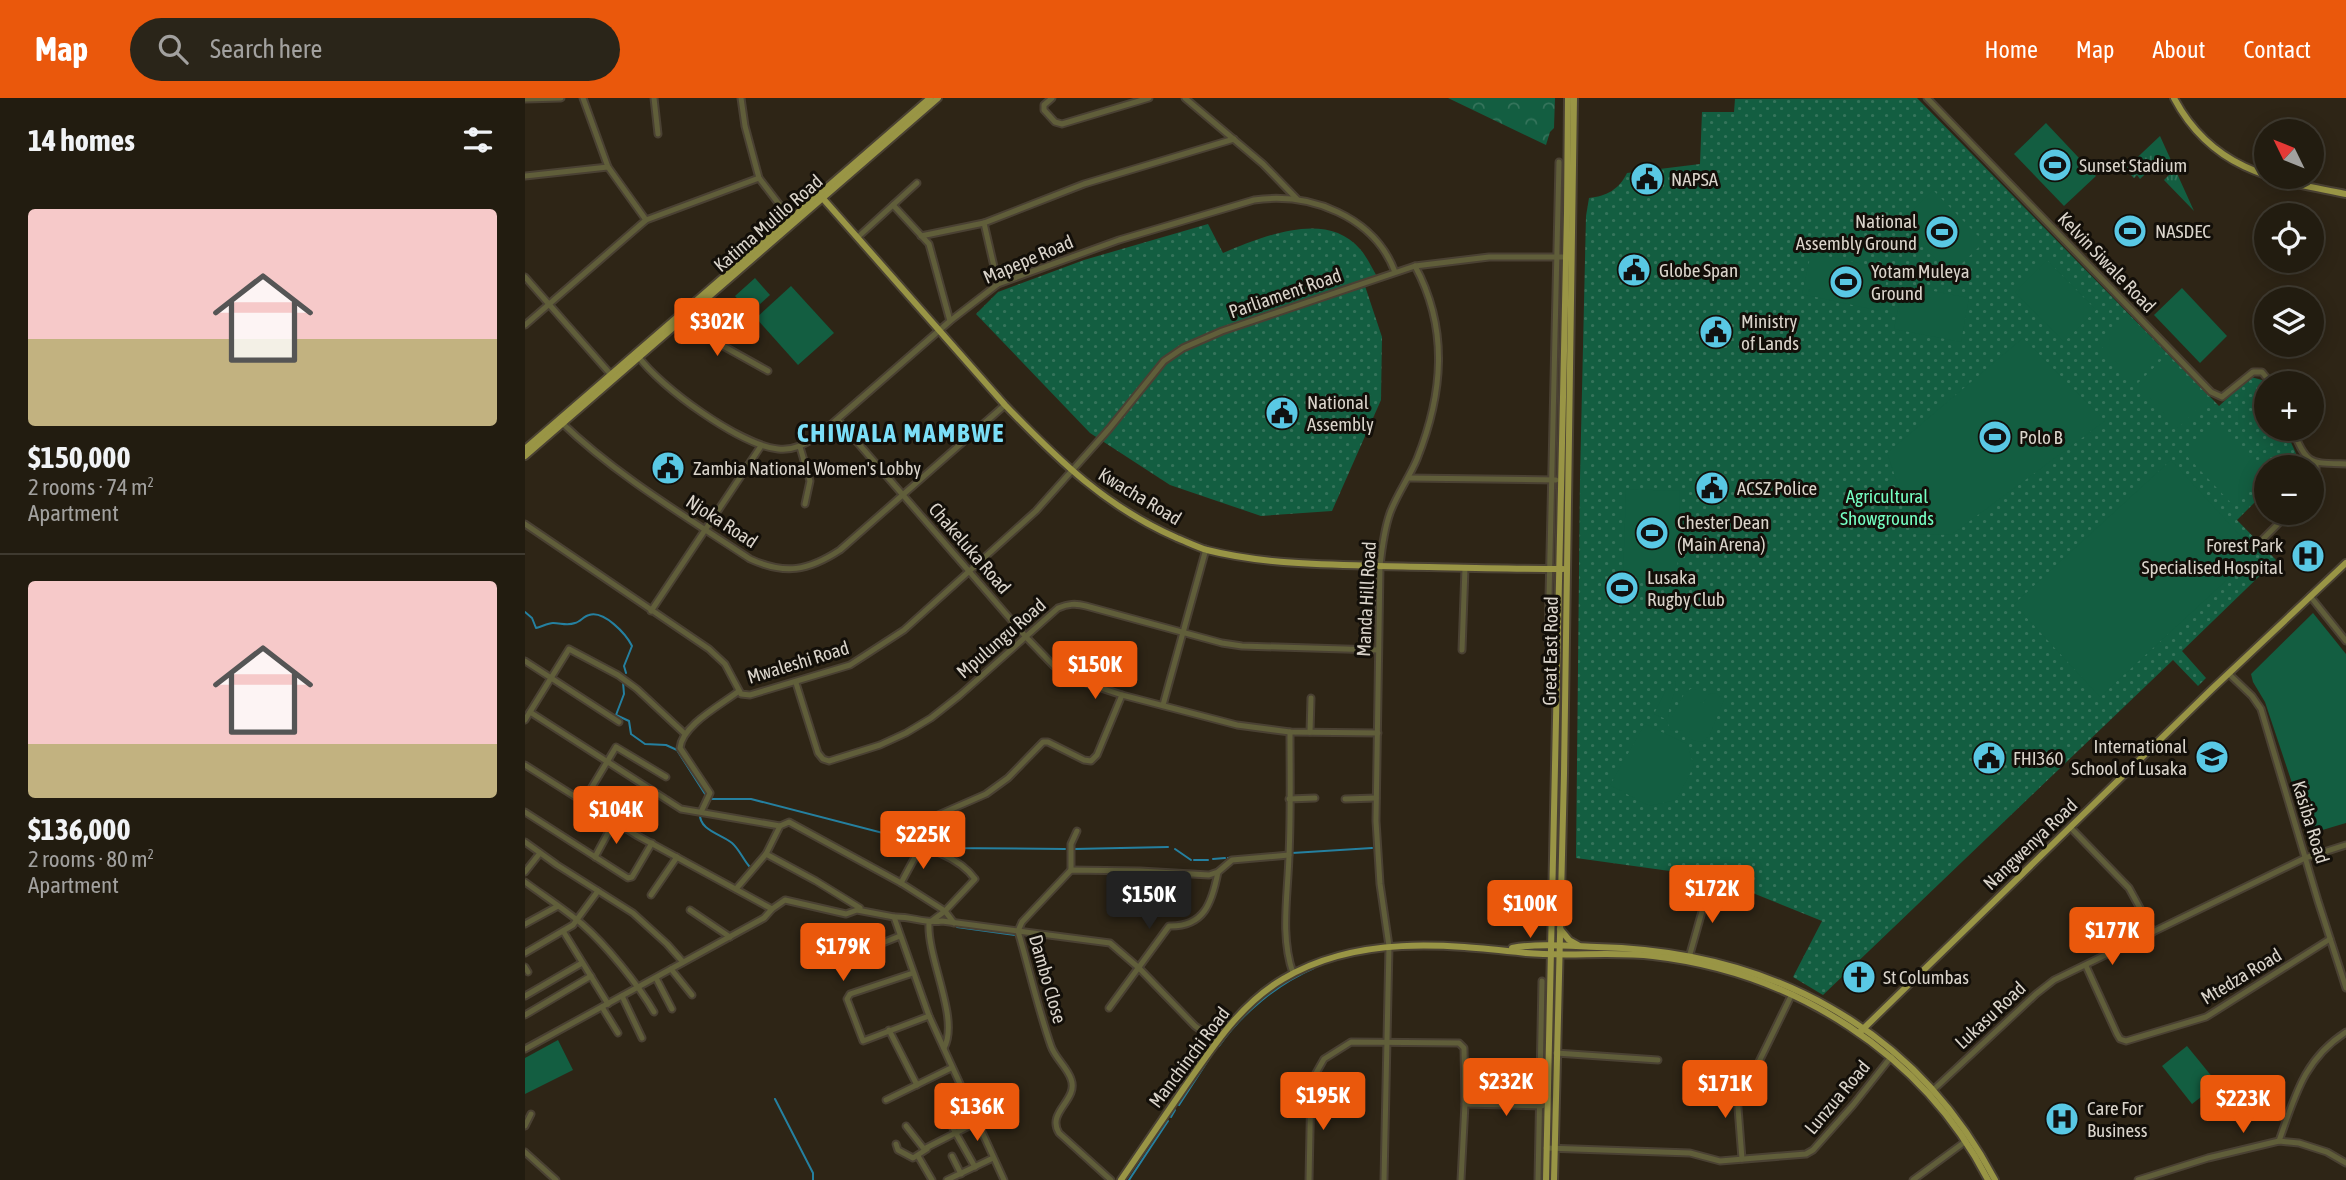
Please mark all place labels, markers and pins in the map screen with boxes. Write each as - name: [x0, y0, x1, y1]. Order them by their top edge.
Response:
- sports icon: Sunset Stadium: [2036, 146, 2074, 184]
- place label: Sunset Stadium: [2079, 154, 2187, 176]
- public building icon: NAPSA: [1628, 160, 1666, 198]
- place label: NAPSA: [1671, 168, 1719, 190]
- place label: National Assembly Ground: [1796, 210, 1917, 254]
- sports icon: NASDEC: [2111, 212, 2149, 250]
- sports icon: National Assembly Ground: [1923, 213, 1961, 251]
- place label: NASDEC: [2155, 220, 2211, 242]
- public building icon: Globe Span: [1615, 251, 1653, 289]
- place label: Globe Span: [1659, 259, 1738, 281]
- place label: Yotam Muleya Ground: [1871, 260, 1970, 304]
- sports icon: Yotam Muleya Ground: [1827, 263, 1865, 301]
- pin: $302K: [668, 299, 766, 358]
- place label: Ministry of Lands: [1741, 310, 1799, 354]
- public building icon: Ministry of Lands: [1697, 313, 1735, 351]
- place label: National Assembly: [1307, 391, 1374, 435]
- public building icon: National Assembly: [1263, 394, 1301, 432]
- sports icon: Polo B: [1976, 418, 2014, 456]
- place label: Polo B: [2019, 426, 2062, 448]
- public building icon: Zambia National Women's Lobby: [649, 449, 687, 487]
- place label: Zambia National Women's Lobby: [693, 457, 921, 479]
- public building icon: ACSZ Police: [1693, 469, 1731, 507]
- place label: ACSZ Police: [1737, 477, 1817, 499]
- place label: Chester Dean (Main Arena): [1677, 511, 1770, 555]
- sports icon: Chester Dean (Main Arena): [1633, 514, 1671, 552]
- place label: Forest Park Specialised Hospital: [2142, 534, 2284, 578]
- hospital icon: Forest Park Specialised Hospital: [2289, 537, 2327, 575]
- place label: Lusaka Rugby Club: [1647, 566, 1725, 610]
- sports icon: Lusaka Rugby Club: [1603, 569, 1641, 607]
- pin: $150K: [1046, 642, 1144, 701]
- place label: International School of Lusaka: [2071, 735, 2187, 779]
- school or university icon: International School of Lusaka: [2193, 738, 2231, 776]
- public building icon: FHI360: [1970, 739, 2008, 777]
- place label: FHI360: [2013, 747, 2063, 769]
- pin: $104K: [567, 786, 665, 846]
- pin: $225K: [874, 812, 972, 871]
- pin: $172K: [1663, 866, 1761, 925]
- pin: $150K: [1100, 872, 1198, 931]
- pin: $100K: [1481, 880, 1579, 940]
- pin: $177K: [2063, 908, 2161, 967]
- pin: $179K: [794, 924, 892, 983]
- church icon: St Columbas: [1840, 958, 1878, 996]
- place label: St Columbas: [1883, 966, 1969, 988]
- pin: $232K: [1457, 1058, 1555, 1118]
- pin: $171K: [1676, 1060, 1774, 1120]
- pin: $195K: [1274, 1072, 1372, 1132]
- pin: $223K: [2194, 1076, 2292, 1135]
- pin: $136K: [928, 1084, 1026, 1143]
- place label: Care For Business: [2087, 1097, 2148, 1141]
- hospital icon: Care For Business: [2043, 1100, 2081, 1138]

